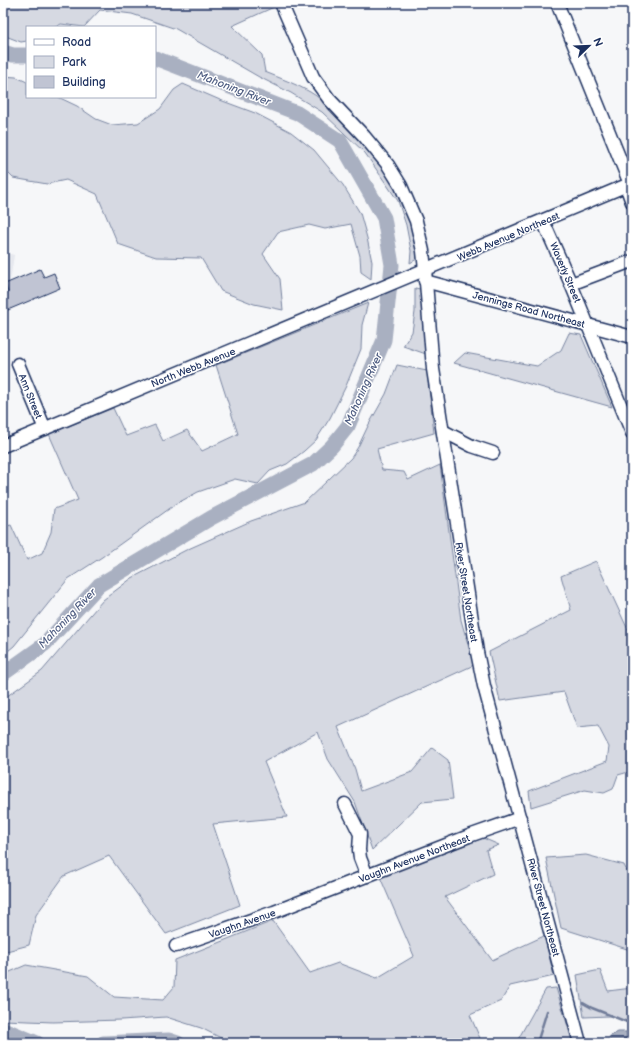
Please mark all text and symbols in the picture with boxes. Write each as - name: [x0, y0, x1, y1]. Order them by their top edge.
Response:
- legend: [26, 26, 156, 98]
- north arrow: [569, 26, 609, 66]
- text: Road: [62, 35, 91, 50]
- text: N: [590, 36, 605, 49]
- text: Park: [62, 55, 86, 70]
- water label: Mahoning River: [195, 69, 273, 109]
- text: Building: [62, 75, 106, 90]
- street label: Webb Avenue Northeast: [455, 210, 561, 264]
- street label: Waverly Street: [547, 240, 583, 304]
- street label: Jennings Road Northeast: [471, 289, 586, 331]
- street label: North Webb Avenue: [149, 346, 237, 390]
- water label: Mahoning River: [342, 350, 386, 427]
- street label: Ann Street: [16, 372, 45, 421]
- street label: River Street Northeast: [452, 541, 480, 643]
- water label: Mahoning River: [36, 585, 100, 651]
- street label: Vaughn Avenue Northeast: [357, 832, 471, 886]
- street label: River Street Northeast: [524, 857, 562, 958]
- street label: Vaughn Avenue: [207, 907, 277, 941]

